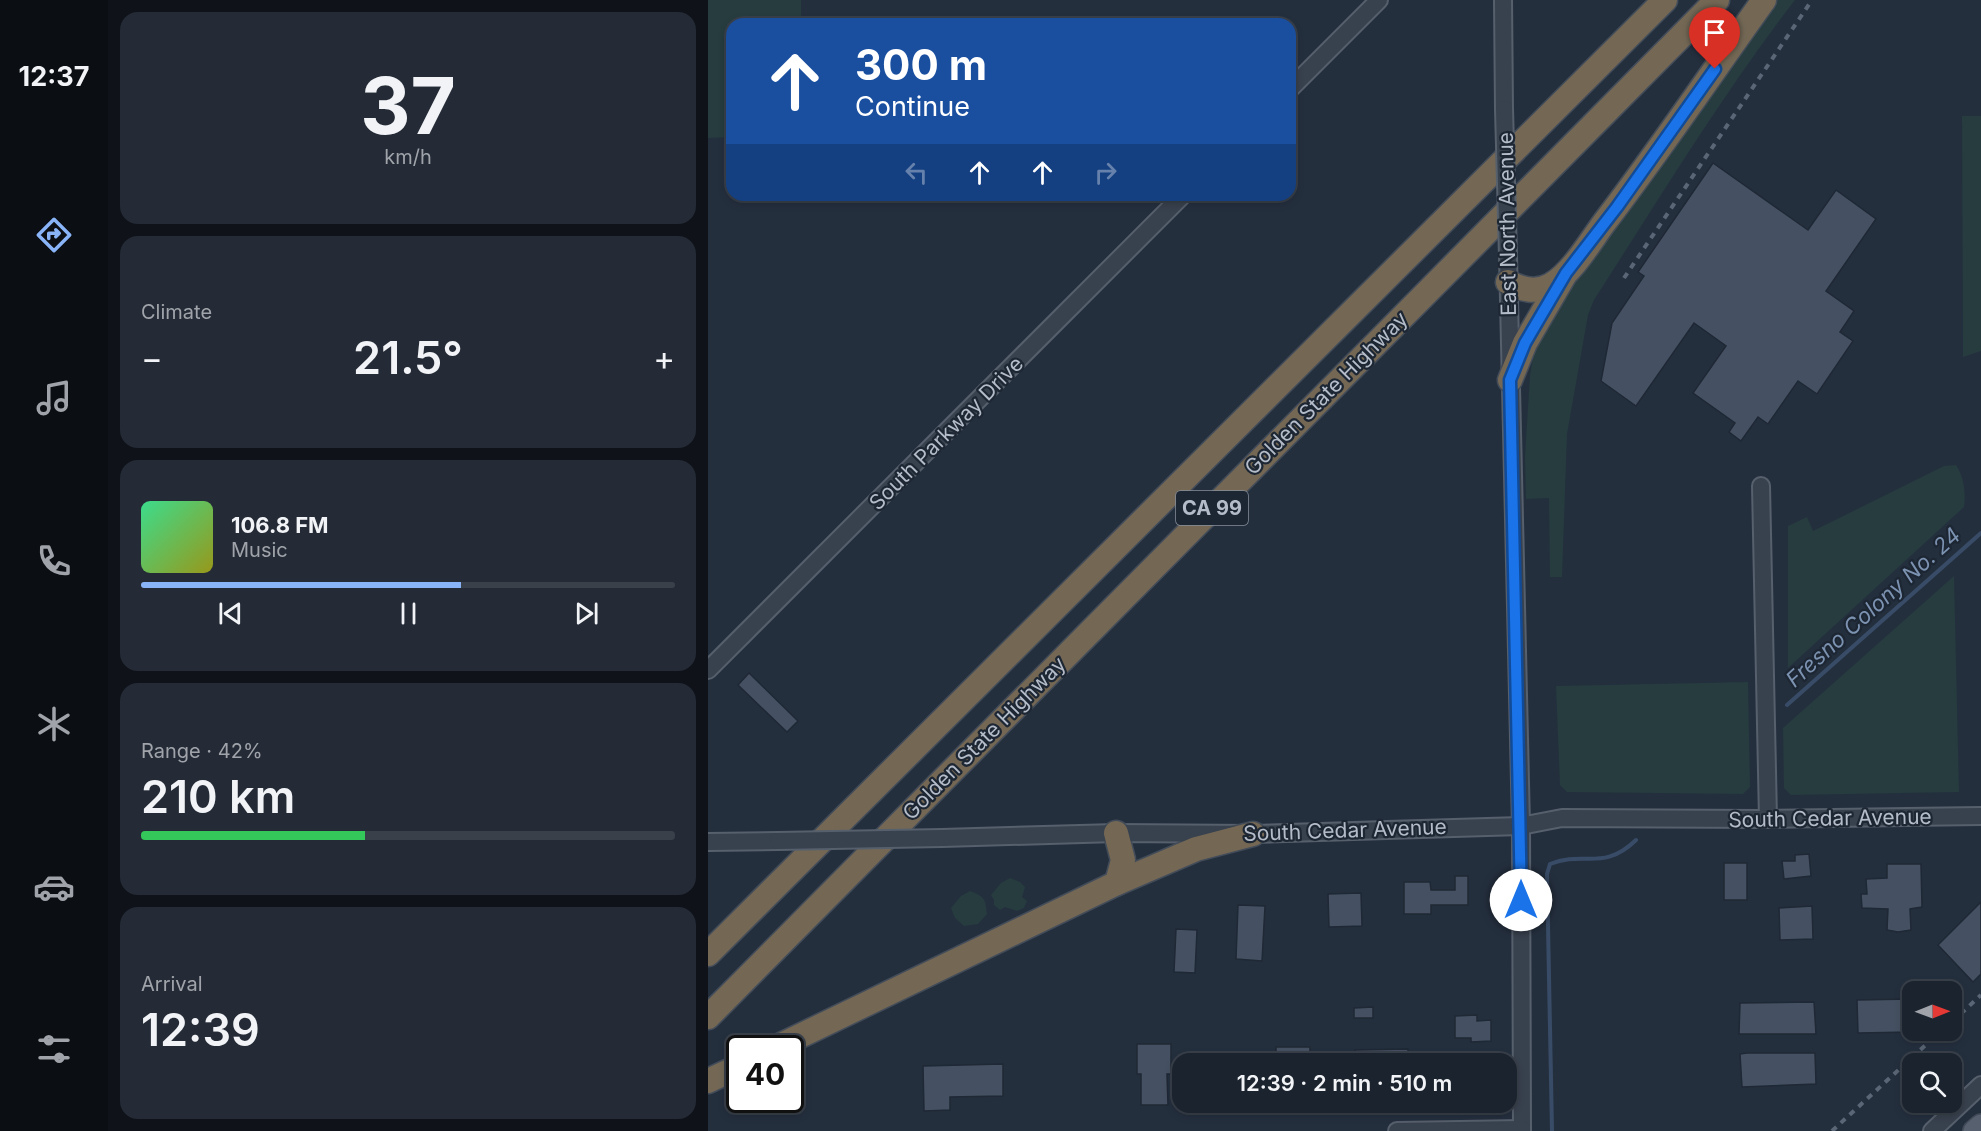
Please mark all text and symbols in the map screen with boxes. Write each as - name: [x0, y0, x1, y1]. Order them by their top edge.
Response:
- pin: [1689, 7, 1740, 69]
- icon: arrive: [1698, 16, 1731, 49]
- text: 300 m: [855, 39, 987, 90]
- icon: ahead: [756, 42, 834, 120]
- text: 37: [360, 58, 456, 153]
- text: 12:37: [19, 60, 89, 93]
- text: Continue: [855, 90, 970, 123]
- street label: East North Avenue: [1493, 132, 1521, 316]
- text: km/h: [384, 145, 432, 169]
- icon: left: [900, 156, 933, 189]
- icon: ahead: [963, 156, 996, 189]
- icon: ahead: [1026, 156, 1059, 189]
- icon: right: [1089, 156, 1122, 189]
- icon: directions: [33, 214, 75, 256]
- text: Climate: [141, 300, 212, 324]
- street label: Golden State Highway: [1239, 306, 1413, 480]
- text: 21.5°: [353, 330, 463, 385]
- text: −: [141, 338, 163, 378]
- text: +: [653, 338, 675, 378]
- street label: South Parkway Drive: [864, 351, 1028, 515]
- icon: music: [33, 377, 75, 419]
- road number: CA 99: [1176, 491, 1248, 525]
- text: 106.8 FM: [231, 512, 329, 538]
- water label: Fresno Colony No. 24: [1780, 522, 1966, 692]
- text: Music: [231, 538, 288, 562]
- icon: phone: [33, 540, 75, 582]
- icon: previous: [214, 597, 247, 630]
- icon: pause: [392, 597, 425, 630]
- icon: next: [570, 597, 603, 630]
- street label: Golden State Highway: [897, 651, 1071, 825]
- icon: climate: [33, 703, 75, 745]
- text: Range · 42%: [141, 739, 263, 763]
- text: 210 km: [141, 769, 295, 824]
- street label: South Cedar Avenue: [1728, 804, 1932, 832]
- street label: South Cedar Avenue: [1243, 814, 1447, 846]
- icon: car: [33, 866, 75, 908]
- position arrow: [1489, 868, 1553, 932]
- text: Arrival: [141, 972, 203, 996]
- north arrow: [1902, 981, 1962, 1041]
- map controls: [1902, 981, 1962, 1113]
- text: 12:39: [141, 1002, 260, 1057]
- icon: filters: [33, 1028, 75, 1070]
- speed limit sign: 40: [726, 1035, 804, 1113]
- button: search: [1902, 1053, 1962, 1113]
- text: 12:39 · 2 min · 510 m: [1237, 1070, 1452, 1096]

